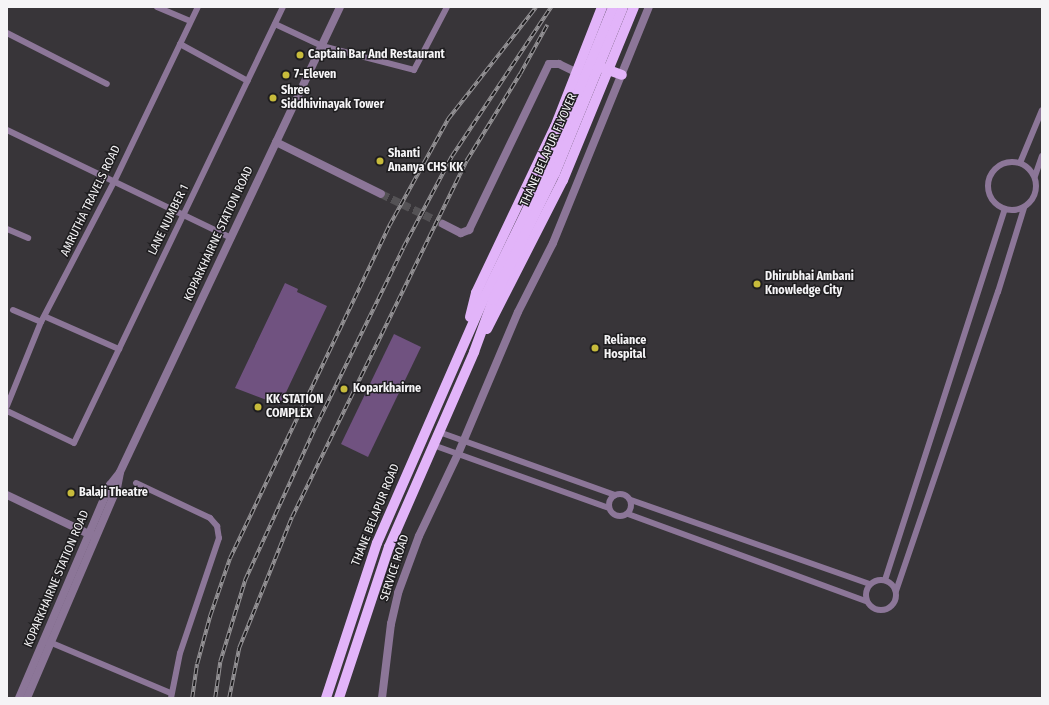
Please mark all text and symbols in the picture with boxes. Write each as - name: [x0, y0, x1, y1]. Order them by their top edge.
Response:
- place label: Captain Bar And Restaurant: [308, 48, 445, 62]
- marker: Captain Bar And Restaurant: [295, 50, 305, 60]
- place label: 7-Eleven: [294, 68, 336, 82]
- marker: 7-Eleven: [281, 70, 291, 80]
- place label: Shree Siddhivinayak Tower: [281, 84, 384, 112]
- street label: THANE BELAPUR FLYOVER: [518, 91, 580, 209]
- marker: Shree Siddhivinayak Tower: [268, 93, 278, 103]
- street label: AMRUTHA TRAVELS ROAD: [58, 143, 124, 259]
- place label: Shanti Ananya CHS KK: [388, 147, 463, 175]
- marker: Shanti Ananya CHS KK: [375, 156, 385, 166]
- street label: KOPARKHAIRNE STATION ROAD: [181, 164, 257, 304]
- street label: LANE NUMBER 1: [146, 182, 192, 258]
- place label: Dhirubhai Ambani Knowledge City: [765, 270, 854, 298]
- marker: Dhirubhai Ambani Knowledge City: [752, 279, 762, 289]
- place label: Reliance Hospital: [604, 334, 646, 362]
- marker: Reliance Hospital: [589, 342, 601, 354]
- place label: Koparkhairne: [353, 382, 421, 396]
- marker: Koparkhairne: [338, 383, 350, 395]
- place label: KK STATION COMPLEX: [266, 393, 323, 421]
- marker: KK STATION COMPLEX: [253, 402, 263, 412]
- street label: THANE BELAPUR ROAD: [349, 462, 403, 568]
- place label: Balaji Theatre: [79, 486, 148, 500]
- marker: Balaji Theatre: [66, 488, 76, 498]
- street label: KOPARKHAIRNE STATION ROAD: [22, 508, 92, 650]
- street label: SERVICE ROAD: [377, 533, 413, 603]

